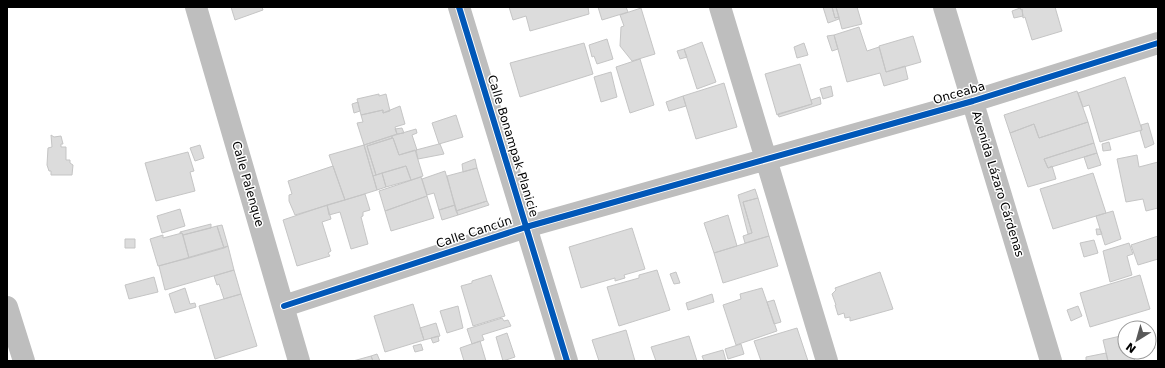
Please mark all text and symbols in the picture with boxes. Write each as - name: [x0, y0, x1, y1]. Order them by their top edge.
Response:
- street label: Calle Bonampak Planicie: [485, 73, 541, 219]
- street label: Onceaba: [931, 79, 987, 107]
- street label: Avenida Lázaro Cárdenas: [969, 109, 1027, 259]
- street label: Calle Palenque: [229, 139, 267, 229]
- street label: Calle Cancún: [434, 213, 514, 251]
- north arrow: [1117, 320, 1157, 360]
- text: N: [1124, 340, 1139, 356]

